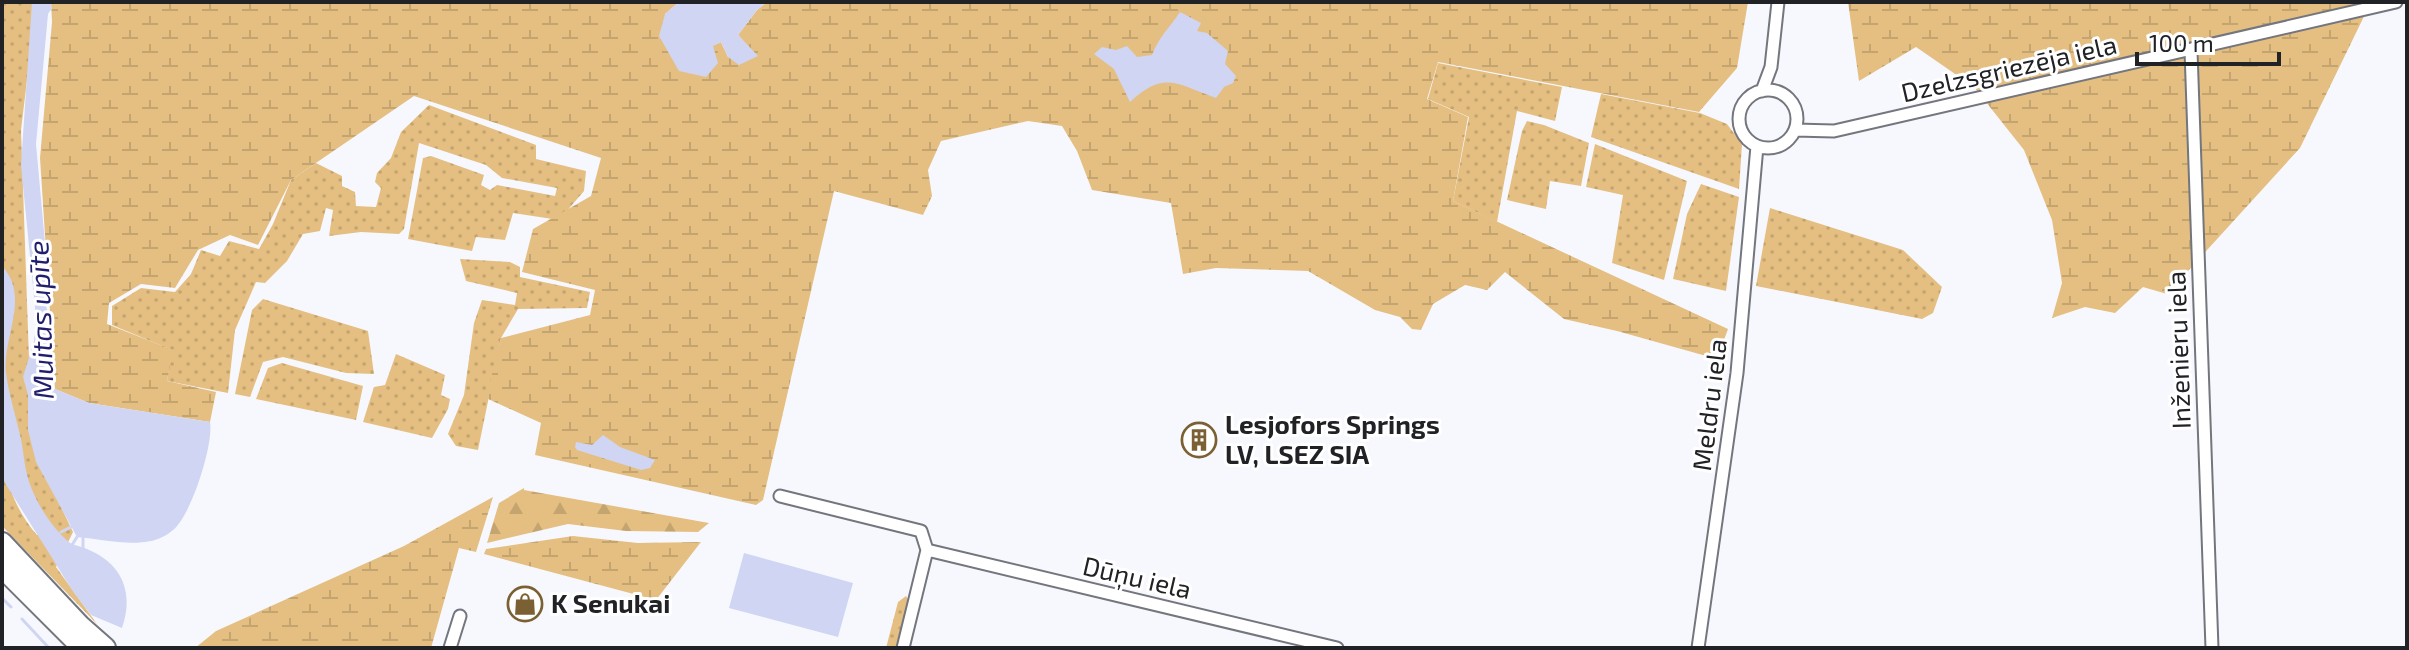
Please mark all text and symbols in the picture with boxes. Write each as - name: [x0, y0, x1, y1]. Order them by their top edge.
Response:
- scale bar: [2137, 16, 2279, 66]
- street label: Dzelzsgriezēja iela: [1898, 28, 2119, 107]
- text: 100 m: [2149, 28, 2214, 57]
- water label: Muitas upīte: [20, 240, 60, 400]
- street label: Inženieru iela: [2159, 271, 2196, 430]
- street label: Meldru iela: [1685, 337, 1732, 473]
- place label: Lesjofors Springs LV, LSEZ SIA: [1225, 408, 1440, 469]
- building icon: Lesjofors Springs LV, LSEZ SIA: [1180, 421, 1218, 459]
- street label: Dūņu iela: [1080, 549, 1195, 606]
- shop icon: K Senukai: [506, 585, 544, 623]
- place label: K Senukai: [551, 587, 670, 618]

